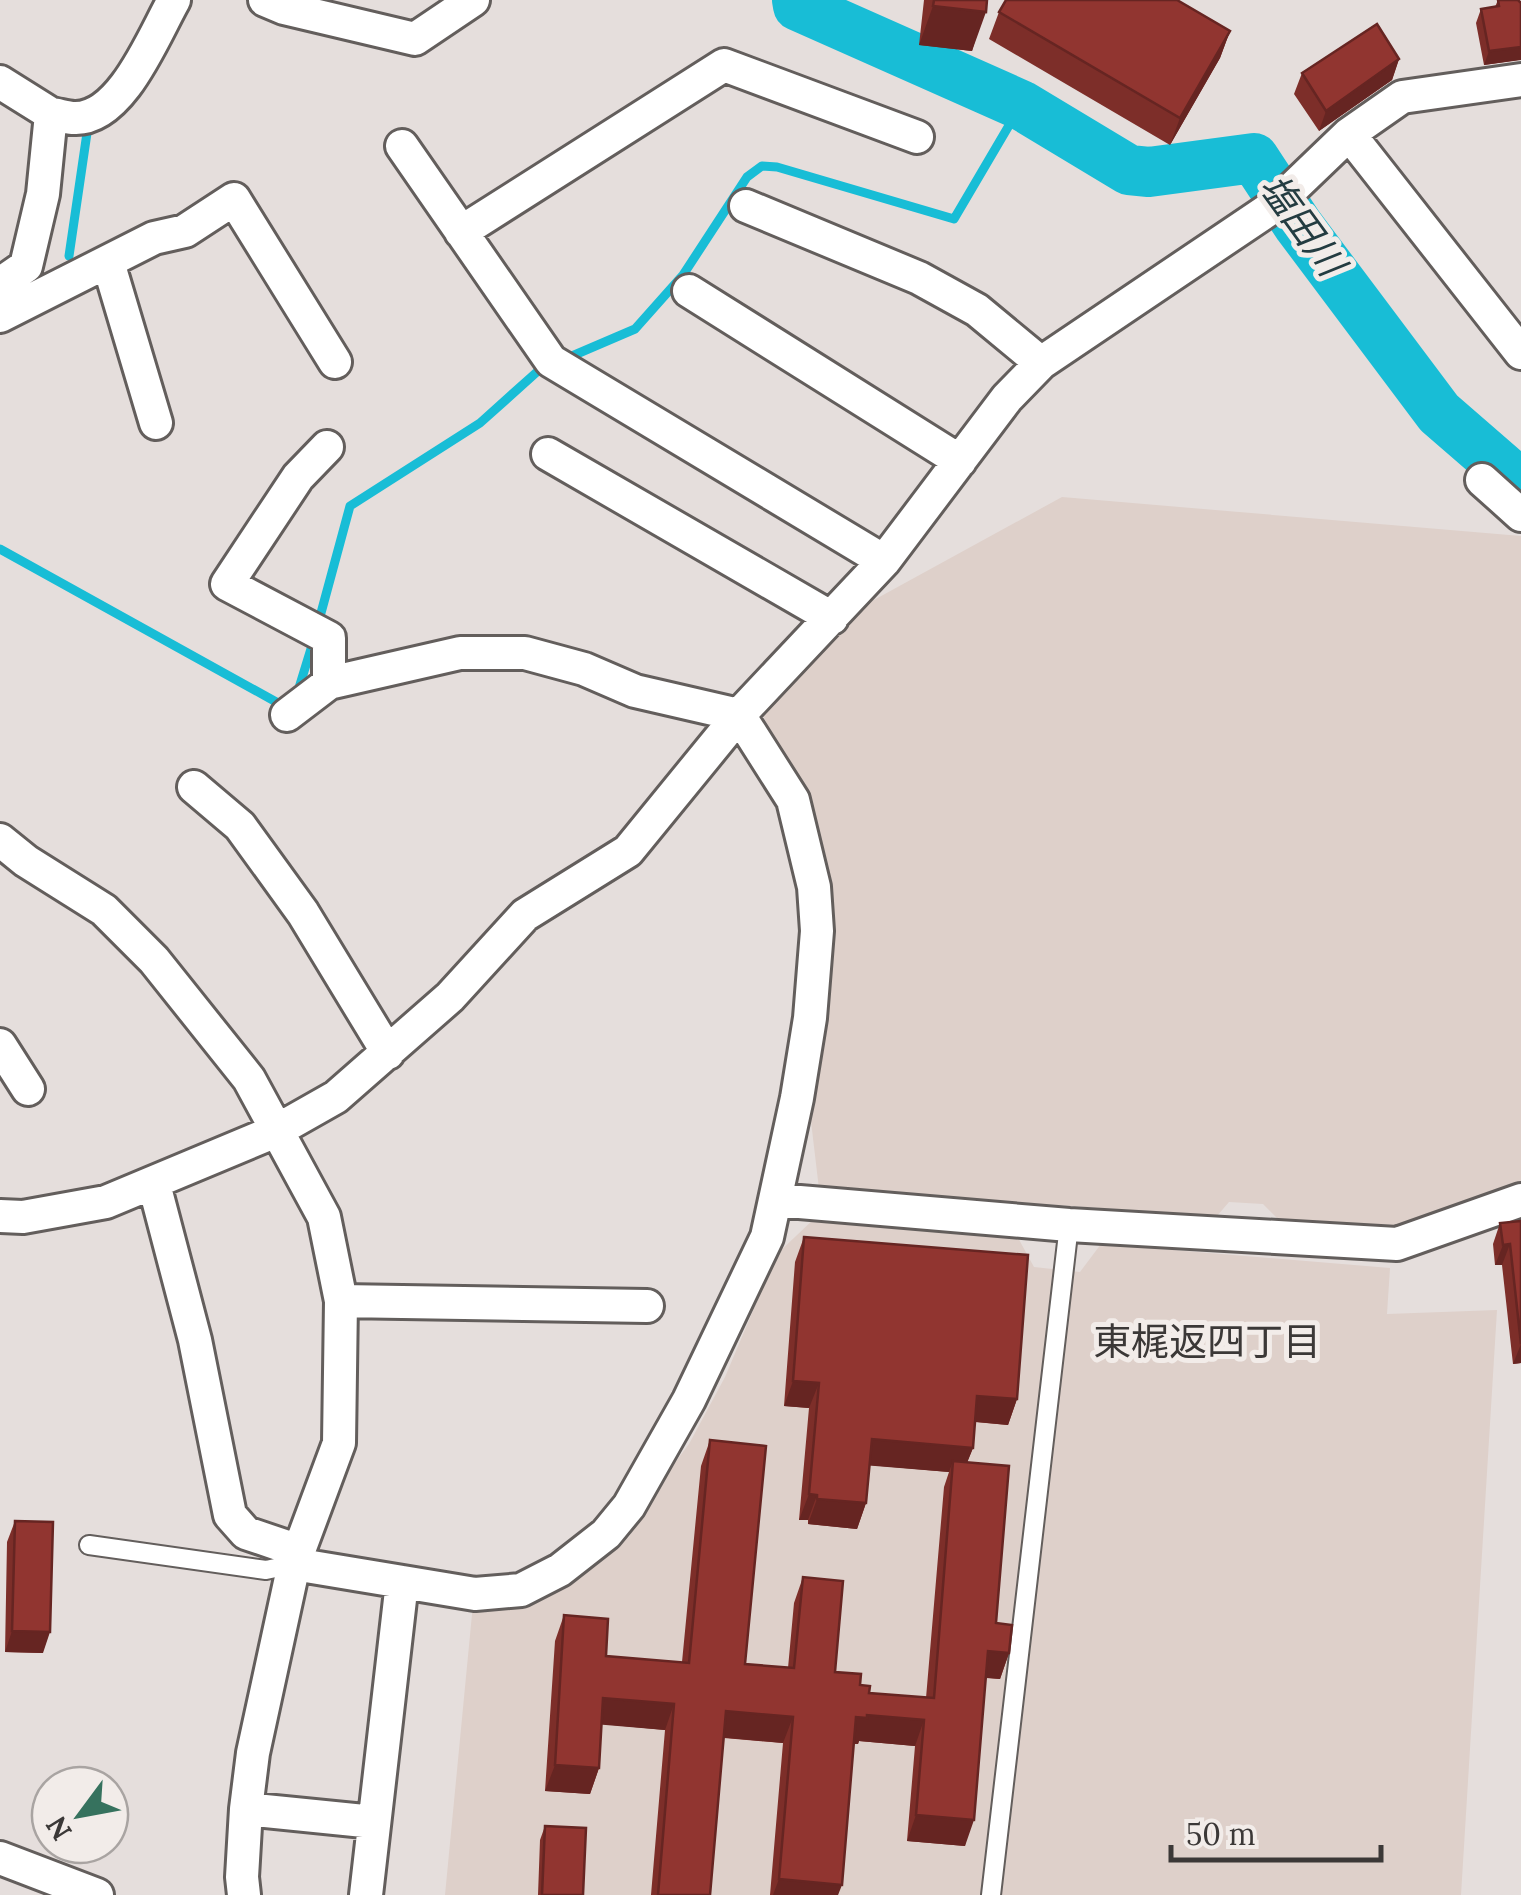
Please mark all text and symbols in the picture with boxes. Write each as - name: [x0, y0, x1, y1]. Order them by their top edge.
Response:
- water label: 塩田川: [1250, 164, 1358, 288]
- district label: 東梶返四丁目: [1093, 1317, 1321, 1365]
- north arrow: [30, 1765, 130, 1865]
- scale bar: [1171, 1800, 1381, 1862]
- text: N: [38, 1810, 80, 1847]
- text: 50 m: [1186, 1815, 1256, 1853]

